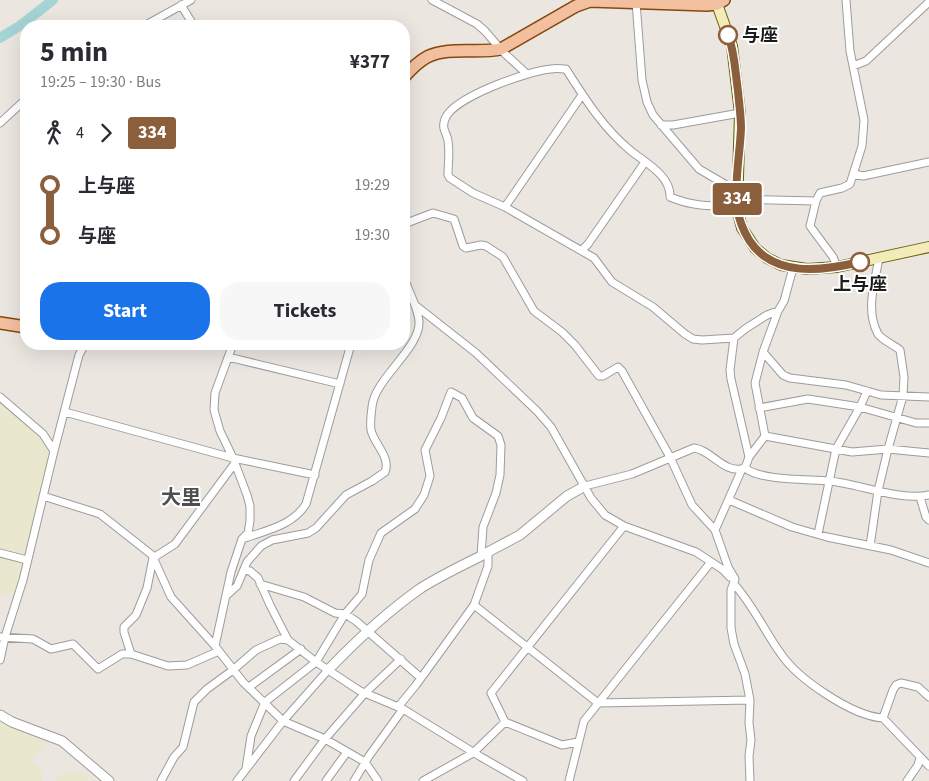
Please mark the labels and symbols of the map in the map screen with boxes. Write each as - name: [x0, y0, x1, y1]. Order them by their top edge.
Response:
- place label: 与座: [742, 23, 778, 48]
- marker: 与座: [718, 25, 738, 45]
- line badge: 334: [708, 183, 766, 215]
- marker: 上与座: [850, 252, 870, 272]
- place label: 上与座: [833, 272, 887, 297]
- district label: 大里: [161, 484, 201, 512]

